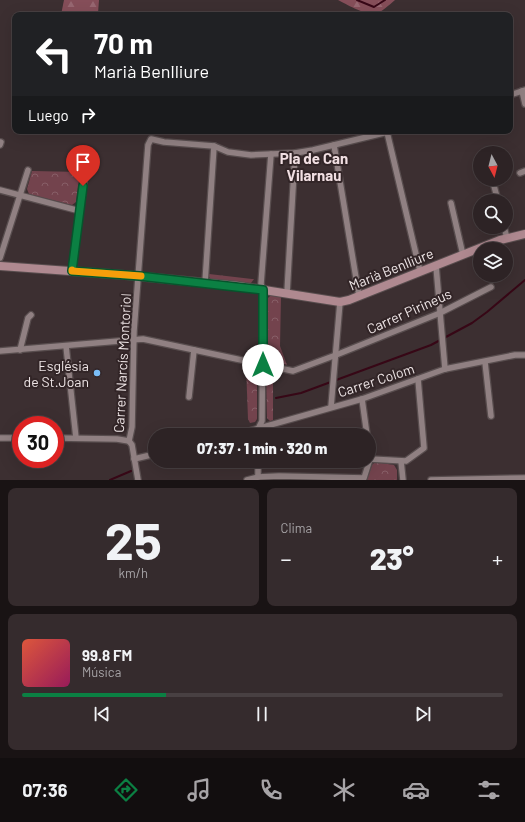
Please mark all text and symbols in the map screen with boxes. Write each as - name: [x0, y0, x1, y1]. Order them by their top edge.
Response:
- text: 70 m: [94, 26, 153, 60]
- icon: left: [28, 28, 80, 80]
- text: Marià Benlliure: [94, 60, 209, 82]
- icon: right: [77, 104, 99, 126]
- text: Luego: [28, 106, 69, 124]
- pin: [66, 145, 100, 186]
- north arrow: [473, 146, 513, 186]
- map controls: [473, 146, 513, 282]
- district label: Pla de Can Vilarnau: [280, 149, 348, 184]
- icon: arrive: [72, 151, 94, 173]
- button: search: [473, 194, 513, 234]
- button: layers: [473, 242, 513, 282]
- street label: Marià Benlliure: [346, 244, 436, 294]
- street label: Carrer Pirineus: [364, 285, 454, 337]
- street label: Carrer Narcís Montoriol: [110, 293, 134, 433]
- position arrow: [242, 344, 284, 386]
- place label: Església de St.Joan: [24, 357, 89, 390]
- street label: Carrer Colom: [336, 360, 416, 400]
- marker: Església de St.Joan: [92, 368, 102, 378]
- speed limit sign: 30: [12, 416, 64, 468]
- text: 07:37 · 1 min · 320 m: [197, 439, 327, 457]
- text: 25: [105, 508, 162, 570]
- text: Clima: [281, 520, 312, 536]
- text: 23°: [370, 540, 414, 576]
- text: −: [281, 545, 292, 571]
- text: +: [492, 545, 503, 571]
- text: km/h: [119, 565, 148, 581]
- text: 99.8 FM: [82, 646, 132, 664]
- text: Música: [82, 664, 121, 680]
- icon: previous: [91, 703, 113, 725]
- icon: pause: [251, 703, 273, 725]
- icon: next: [412, 703, 434, 725]
- icon: directions: [112, 776, 140, 804]
- icon: music: [185, 776, 213, 804]
- icon: phone: [257, 776, 285, 804]
- icon: climate: [330, 776, 358, 804]
- icon: car: [402, 776, 430, 804]
- icon: filters: [475, 776, 503, 804]
- text: 07:36: [22, 779, 67, 801]

